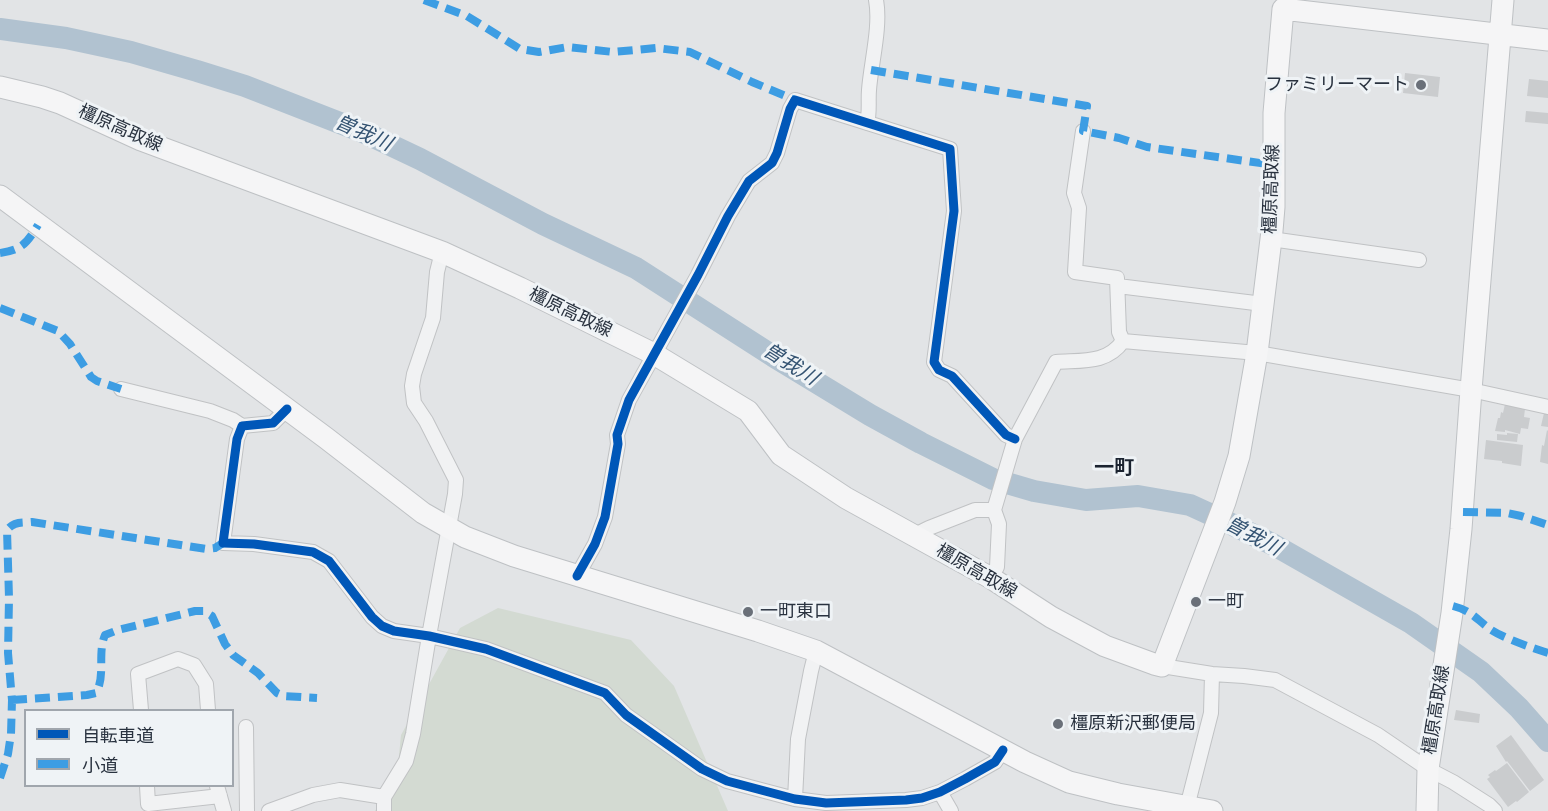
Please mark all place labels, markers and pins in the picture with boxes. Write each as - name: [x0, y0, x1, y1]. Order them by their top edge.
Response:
- place label: ファミリーマート: [1265, 74, 1409, 96]
- marker: ファミリーマート: [1414, 78, 1428, 92]
- place label: 一町: [1208, 591, 1244, 613]
- marker: 一町: [1189, 595, 1203, 609]
- place label: 一町東口: [760, 601, 832, 623]
- marker: 一町東口: [741, 605, 755, 619]
- place label: 橿原新沢郵便局: [1070, 713, 1196, 735]
- marker: 橿原新沢郵便局: [1051, 717, 1065, 731]

